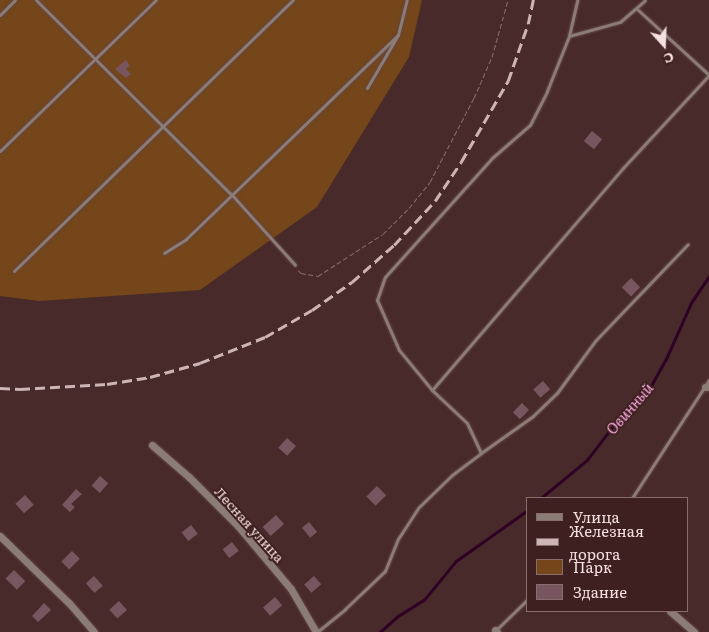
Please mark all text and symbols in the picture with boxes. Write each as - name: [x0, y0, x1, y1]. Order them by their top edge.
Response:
- north arrow: [639, 20, 689, 70]
- text: С: [661, 48, 677, 70]
- water label: Овинный: [602, 378, 656, 438]
- street label: Лесная улица: [212, 483, 288, 565]
- legend: [526, 497, 689, 612]
- text: Улица: [573, 505, 620, 528]
- text: Железная дорога: [569, 519, 644, 565]
- text: Парк: [573, 555, 612, 578]
- text: Здание: [573, 580, 627, 603]

